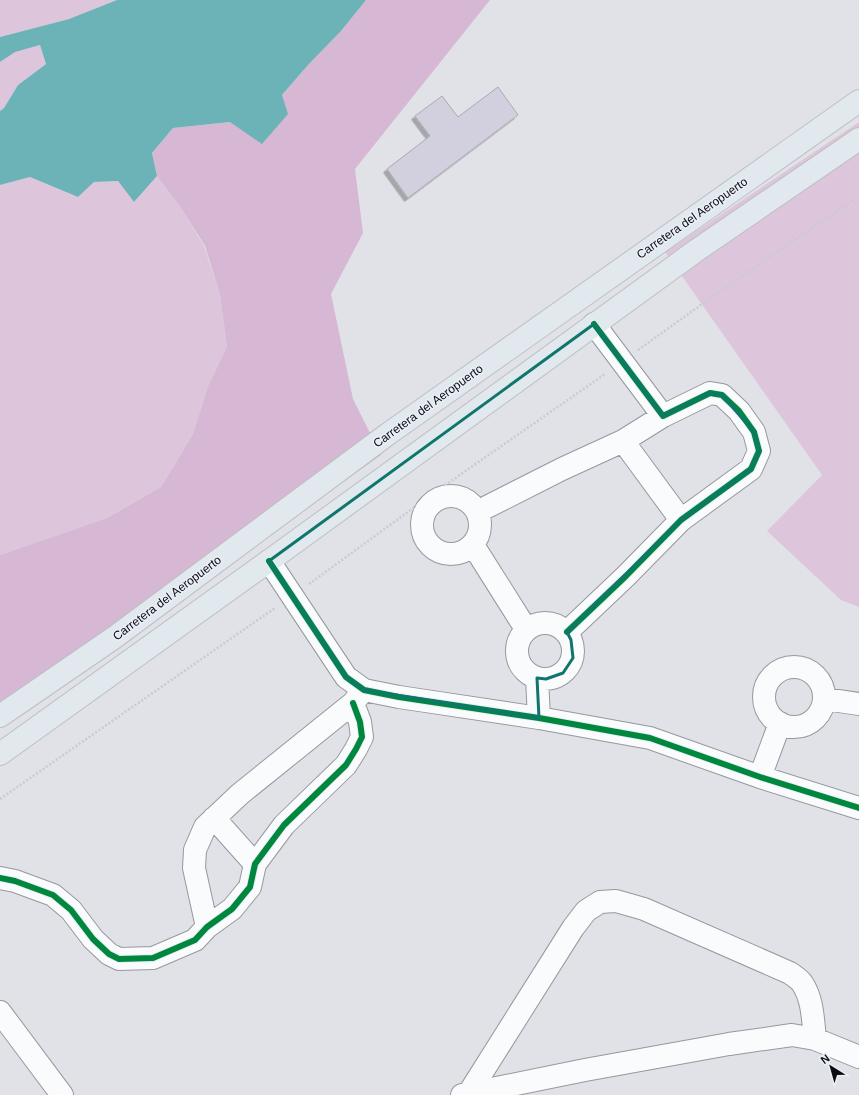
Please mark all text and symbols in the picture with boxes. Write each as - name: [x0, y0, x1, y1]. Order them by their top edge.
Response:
- street label: Carretera del Aeropuerto: [634, 174, 750, 262]
- street label: Carretera del Aeropuerto: [370, 361, 486, 450]
- street label: Carretera del Aeropuerto: [110, 552, 224, 643]
- north arrow: [811, 1047, 851, 1087]
- text: N: [818, 1052, 832, 1066]

